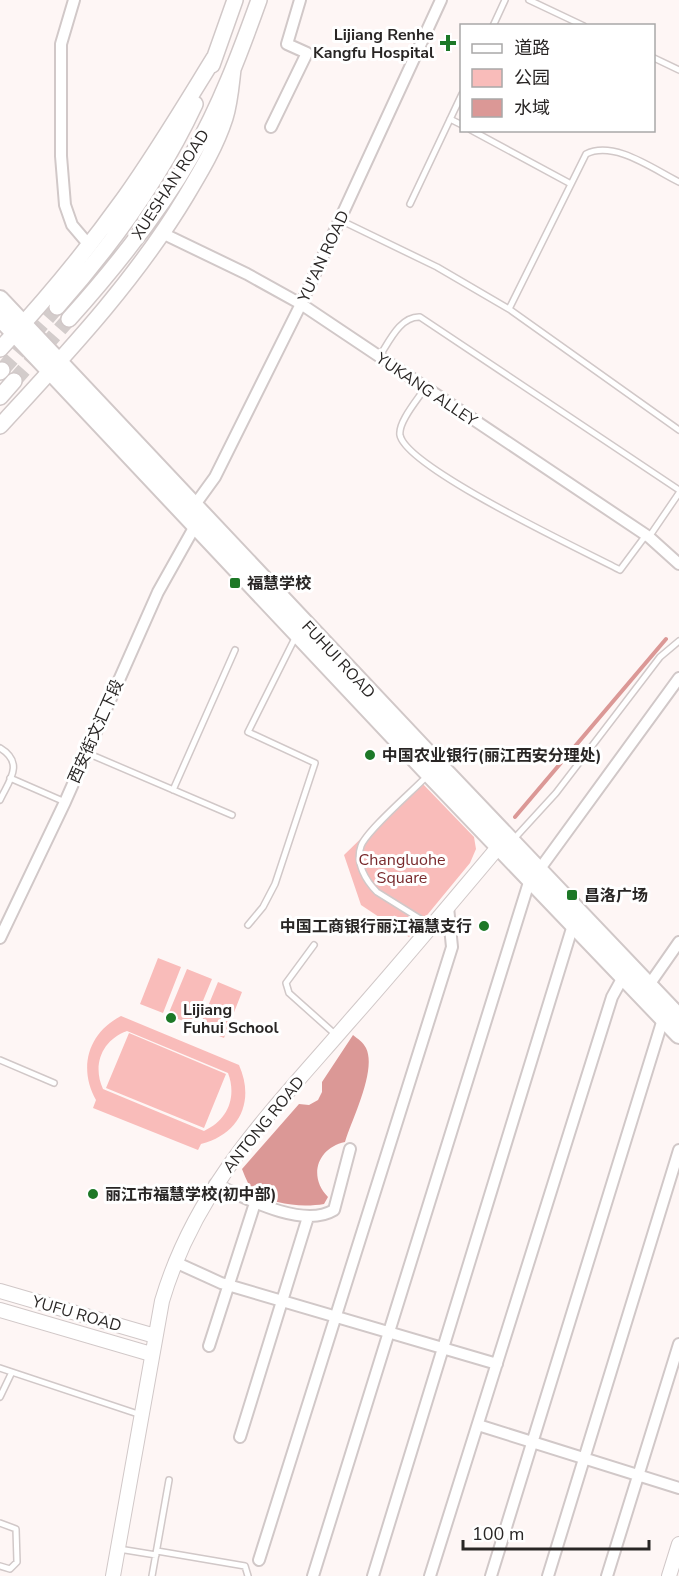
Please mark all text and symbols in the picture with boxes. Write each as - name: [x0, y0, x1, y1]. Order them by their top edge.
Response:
- place label: Lijiang Renhe Kangfu Hospital: [313, 24, 434, 64]
- legend: [460, 24, 655, 132]
- marker: Lijiang Renhe Kangfu Hospital: [439, 34, 457, 52]
- text: 道路: [514, 36, 550, 60]
- text: 公园: [514, 66, 550, 90]
- text: 水域: [514, 96, 550, 120]
- street label: XUESHAN ROAD: [127, 125, 215, 244]
- street label: YU'AN ROAD: [293, 207, 355, 307]
- street label: YUKANG ALLEY: [371, 347, 482, 432]
- place label: 福慧学校: [247, 573, 312, 595]
- marker: 福慧学校: [228, 576, 242, 590]
- street label: FUHUI ROAD: [297, 616, 380, 703]
- street label: 西安街文汇下段: [63, 676, 129, 787]
- place label: 中国农业银行(丽江西安分理处): [382, 745, 601, 767]
- marker: 中国农业银行(丽江西安分理处): [363, 748, 377, 762]
- park label: Changluohe Square: [358, 849, 446, 889]
- place label: 昌洛广场: [584, 885, 648, 907]
- marker: 昌洛广场: [565, 888, 579, 902]
- place label: 中国工商银行丽江福慧支行: [280, 916, 472, 938]
- marker: 中国工商银行丽江福慧支行: [477, 919, 491, 933]
- place label: Lijiang Fuhui School: [183, 999, 279, 1039]
- marker: Lijiang Fuhui School: [164, 1011, 178, 1025]
- street label: ANTONG ROAD: [218, 1072, 310, 1178]
- place label: 丽江市福慧学校(初中部): [105, 1184, 276, 1206]
- marker: 丽江市福慧学校(初中部): [86, 1187, 100, 1201]
- street label: YUFU ROAD: [29, 1290, 124, 1337]
- scale bar: [463, 1513, 649, 1551]
- text: 100 m: [472, 1522, 524, 1546]

